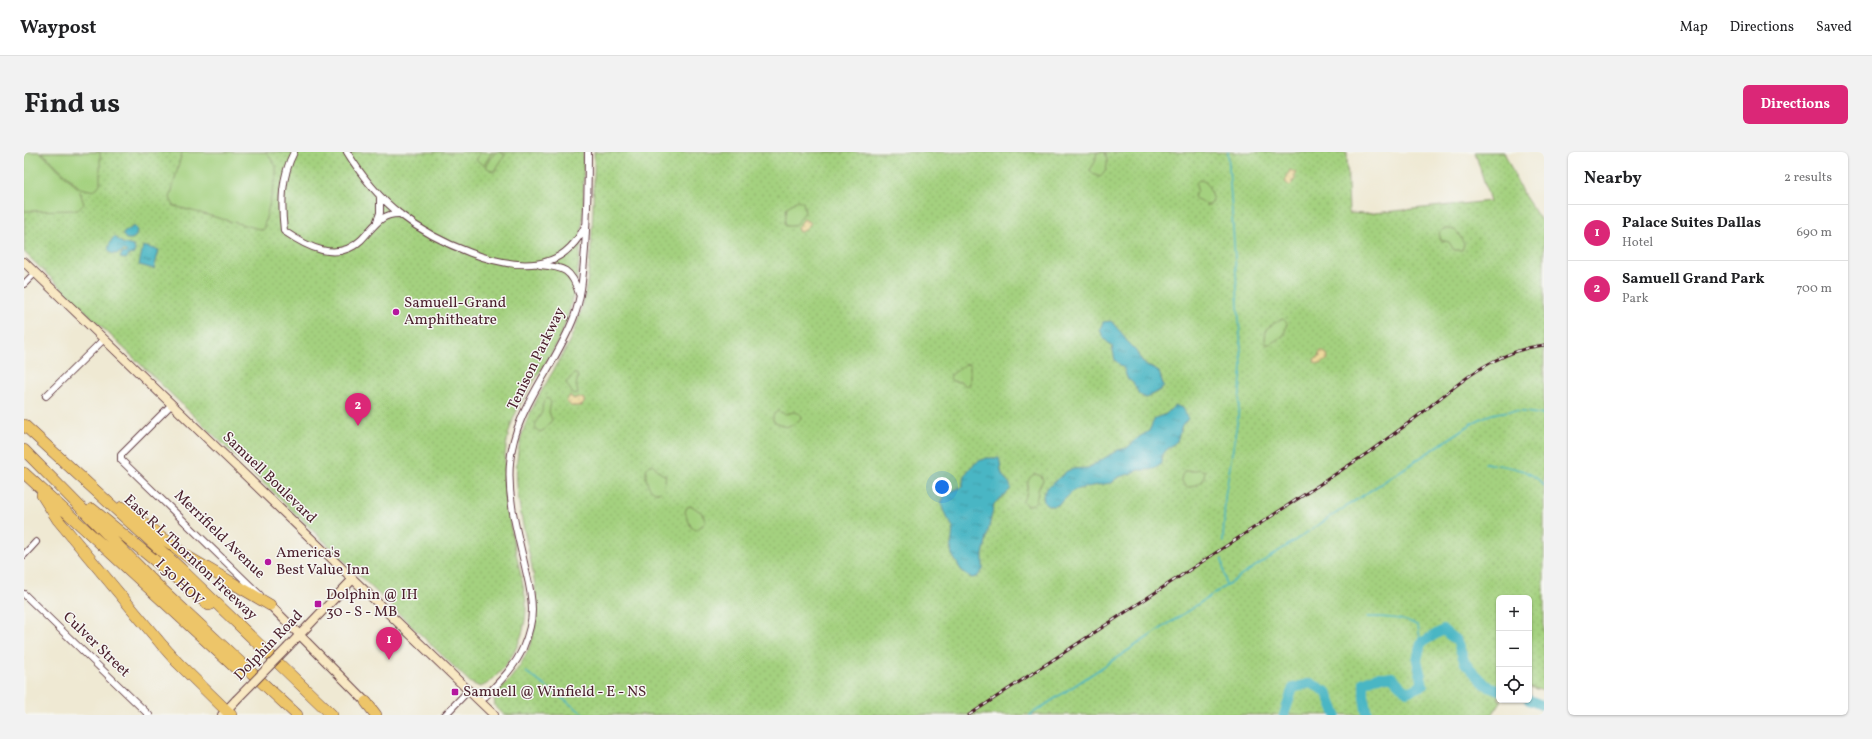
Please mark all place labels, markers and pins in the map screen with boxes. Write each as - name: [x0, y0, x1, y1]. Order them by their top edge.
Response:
- place label: Samuell-Grand Amphitheatre: [404, 293, 506, 331]
- marker: Samuell-Grand Amphitheatre: [391, 307, 401, 317]
- pin: 2: [345, 393, 371, 426]
- place label: America's Best Value Inn: [276, 543, 369, 581]
- marker: America's Best Value Inn: [263, 557, 273, 567]
- place label: Dolphin @ IH 30 - S - MB: [326, 585, 418, 623]
- marker: Dolphin @ IH 30 - S - MB: [313, 599, 323, 609]
- pin: 1: [376, 627, 402, 660]
- place label: Samuell @ Winfield - E - NS: [463, 682, 646, 703]
- marker: Samuell @ Winfield - E - NS: [450, 687, 460, 697]

